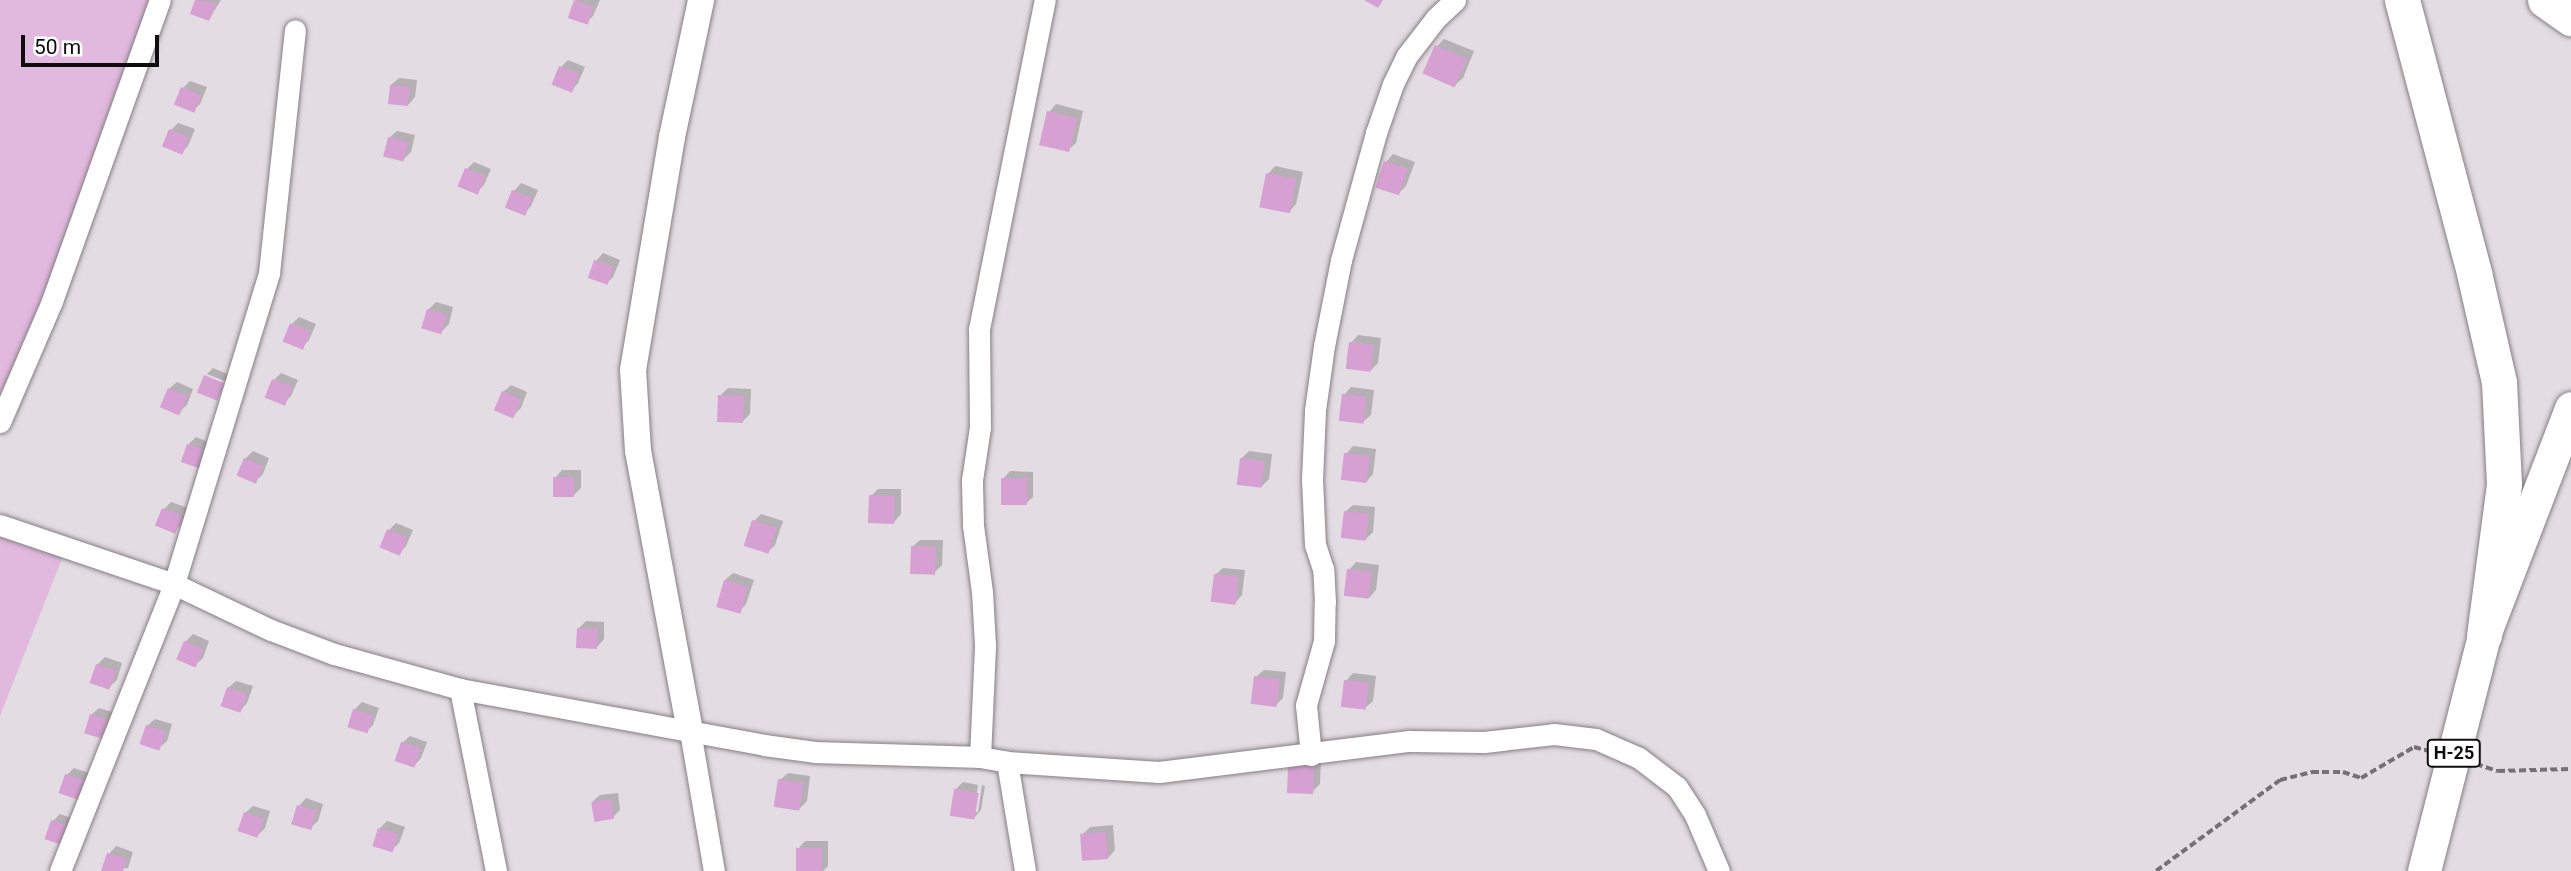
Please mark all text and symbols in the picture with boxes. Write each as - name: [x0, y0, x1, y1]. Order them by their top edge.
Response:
- scale bar: [24, 21, 163, 65]
- text: 50 m: [34, 35, 81, 59]
- road number: Н-25: [2426, 738, 2482, 768]

